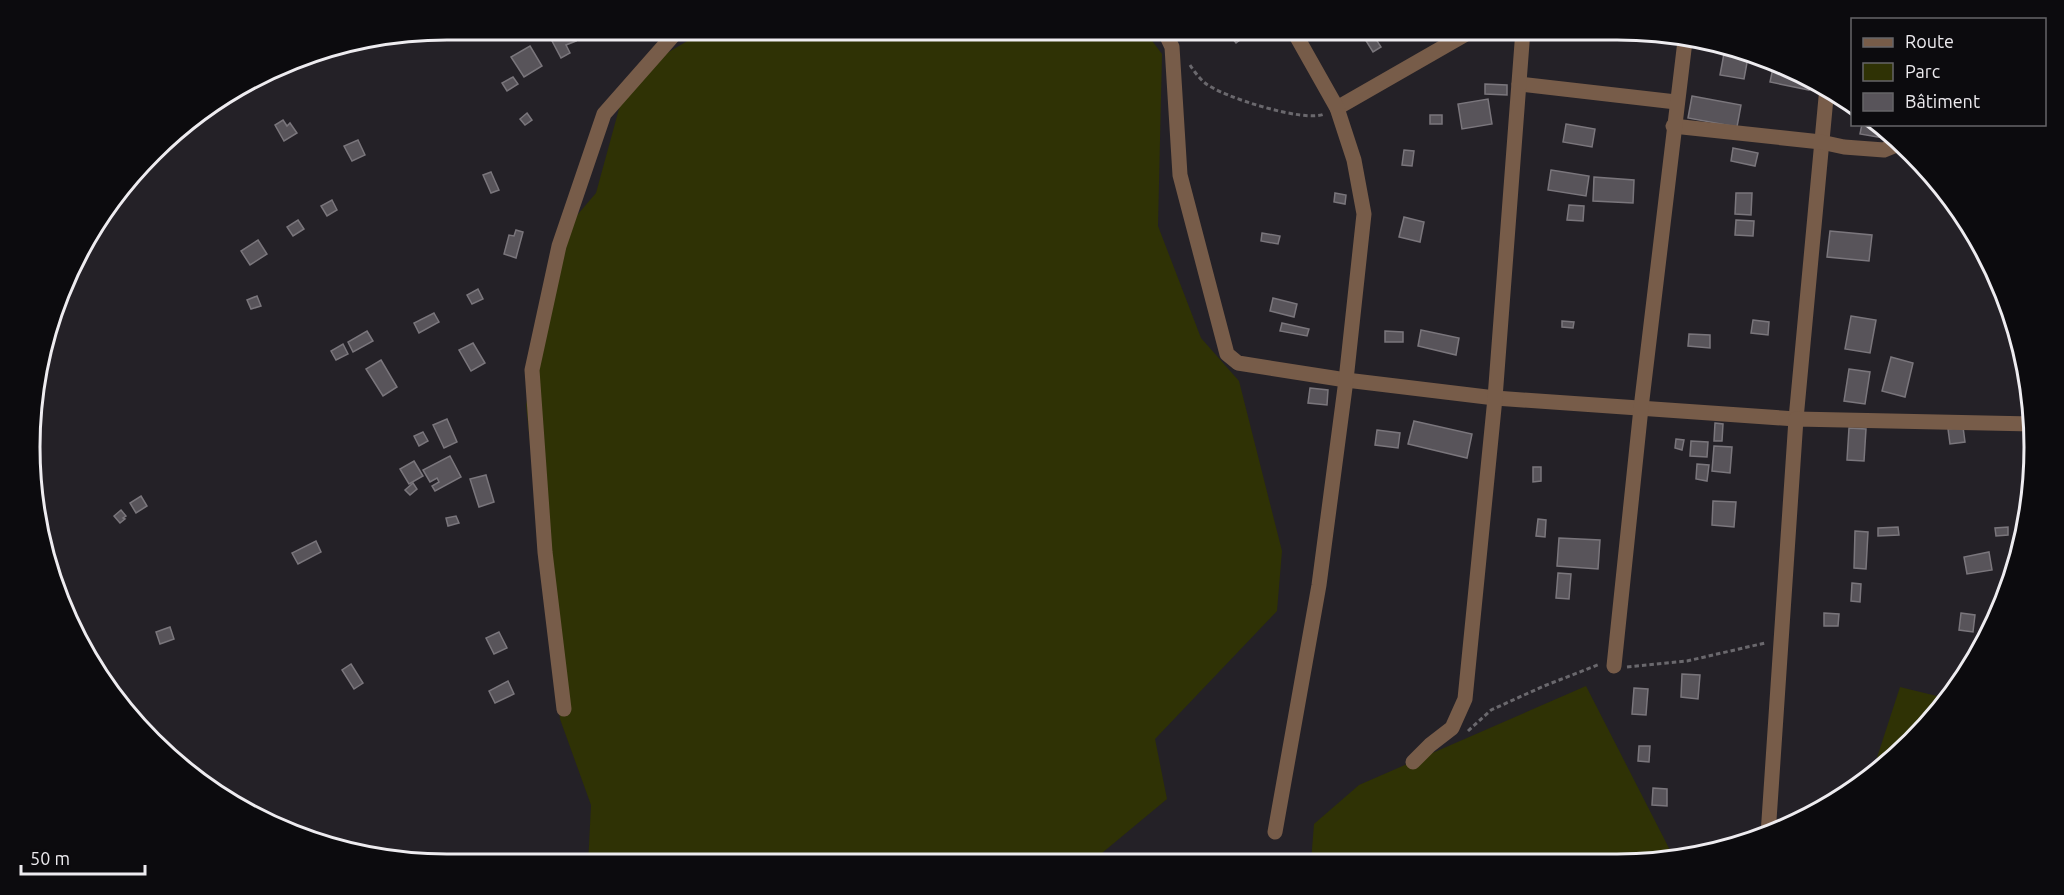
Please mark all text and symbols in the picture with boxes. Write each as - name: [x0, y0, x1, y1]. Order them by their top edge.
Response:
- legend: [1851, 18, 2046, 126]
- text: Route: [1905, 31, 1954, 51]
- text: Parc: [1905, 61, 1940, 81]
- text: Bâtiment: [1905, 91, 1980, 111]
- scale bar: [21, 838, 146, 876]
- text: 50 m: [30, 848, 70, 868]

